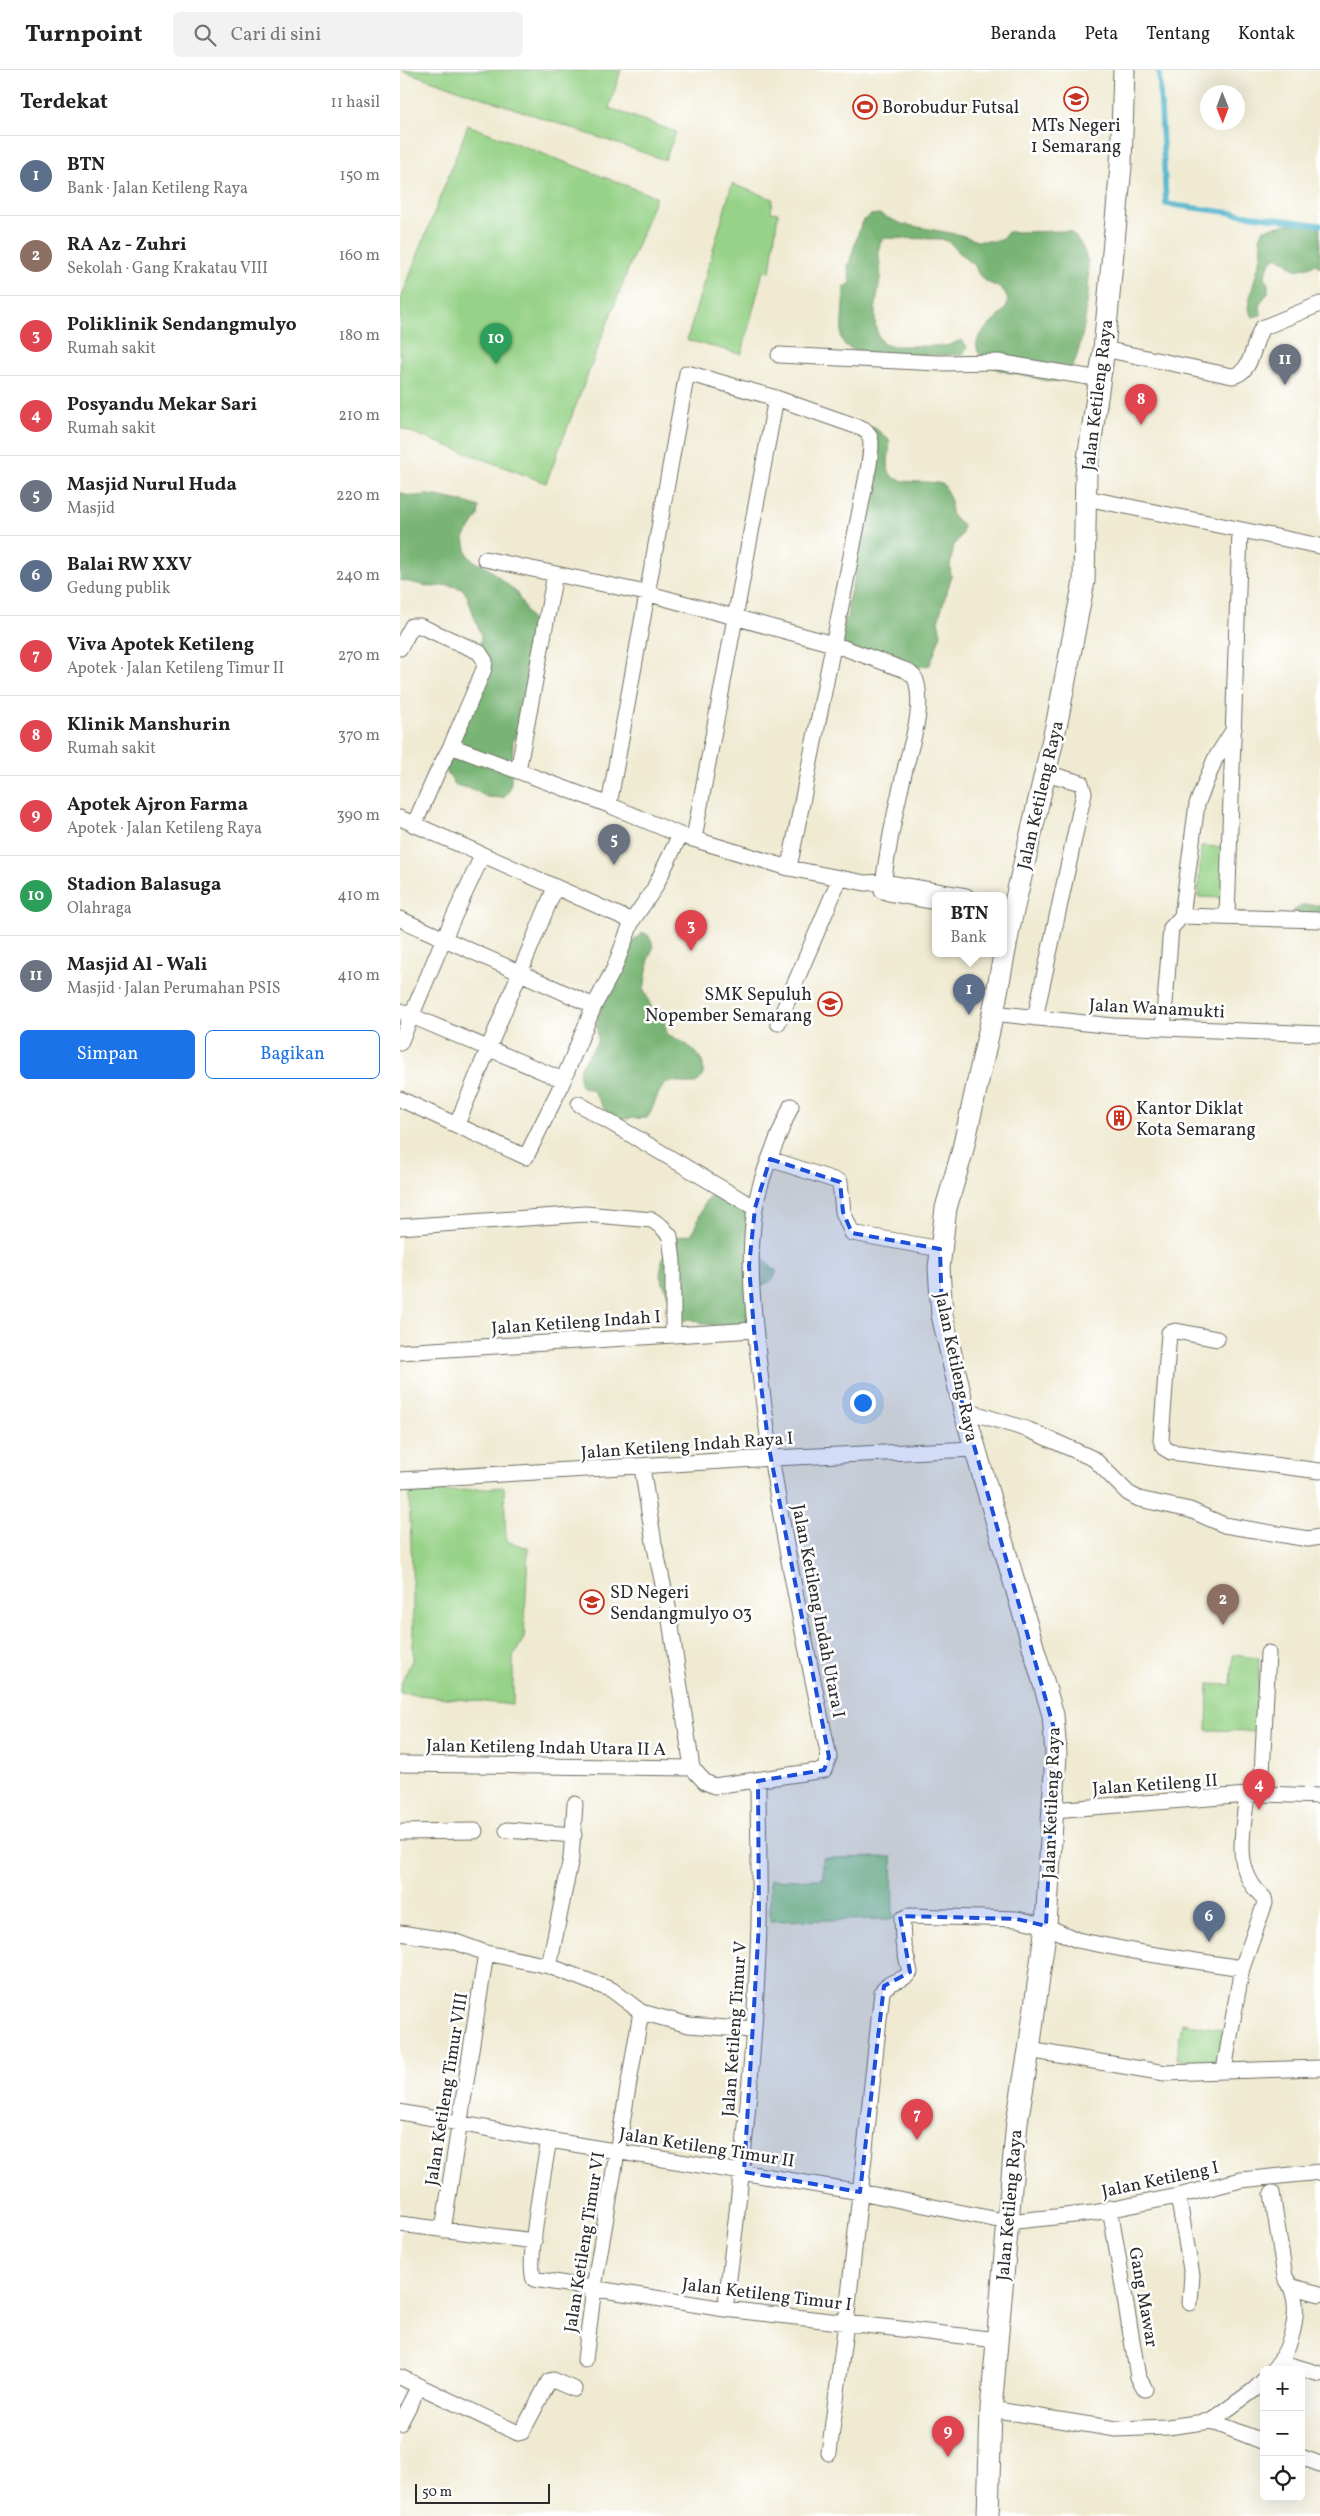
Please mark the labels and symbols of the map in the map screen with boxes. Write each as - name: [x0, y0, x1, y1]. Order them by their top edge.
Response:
- north arrow: [1200, 85, 1245, 130]
- school or university icon: MTs Negeri 1 Semarang: [1063, 86, 1089, 112]
- sports icon: Borobudur Futsal: [852, 94, 878, 120]
- place label: Borobudur Futsal: [882, 96, 1019, 121]
- place label: MTs Negeri 1 Semarang: [1031, 114, 1121, 160]
- street label: Jalan Ketileng Raya: [1077, 318, 1120, 472]
- pin: 10: [480, 323, 512, 364]
- pin: 11: [1269, 344, 1301, 385]
- pin: 8: [1125, 384, 1157, 425]
- street label: Jalan Ketileng Raya: [1012, 718, 1071, 872]
- pin: 5: [598, 824, 630, 865]
- pin: 3: [675, 910, 707, 951]
- pin: 1: [953, 974, 985, 1015]
- place label: SMK Sepuluh Nopember Semarang: [645, 983, 812, 1029]
- school or university icon: SMK Sepuluh Nopember Semarang: [817, 991, 843, 1017]
- street label: Jalan Wanamukti: [1088, 993, 1226, 1026]
- place label: Kantor Diklat Kota Semarang: [1136, 1097, 1256, 1143]
- building icon: Kantor Diklat Kota Semarang: [1106, 1105, 1132, 1131]
- street label: Jalan Ketileng Raya: [927, 1290, 984, 1444]
- street label: Jalan Ketileng Indah I: [491, 1305, 662, 1342]
- your location: [850, 1390, 876, 1416]
- street label: Jalan Ketileng Indah Raya I: [580, 1427, 794, 1466]
- street label: Jalan Ketileng Indah Utara I: [785, 1502, 851, 1720]
- place label: SD Negeri Sendangmulyo 03: [610, 1581, 752, 1627]
- pin: 2: [1207, 1584, 1239, 1625]
- school or university icon: SD Negeri Sendangmulyo 03: [579, 1589, 605, 1615]
- street label: Jalan Ketileng Raya: [1037, 1727, 1068, 1880]
- street label: Jalan Ketileng Indah Utara II A: [426, 1734, 666, 1763]
- street label: Jalan Ketileng II: [1092, 1769, 1219, 1802]
- pin: 4: [1243, 1769, 1275, 1810]
- pin: 6: [1193, 1901, 1225, 1942]
- street label: Jalan Ketileng Timur V: [717, 1940, 754, 2118]
- street label: Jalan Ketileng Timur VIII: [420, 1991, 475, 2188]
- pin: 7: [901, 2099, 933, 2140]
- street label: Jalan Ketileng Timur II: [617, 2122, 796, 2175]
- street label: Jalan Ketileng Raya: [991, 2128, 1030, 2282]
- street label: Jalan Ketileng Timur VI: [559, 2150, 612, 2334]
- street label: Jalan Ketileng I: [1099, 2156, 1221, 2205]
- street label: Gang Mawar: [1121, 2245, 1164, 2350]
- street label: Jalan Ketileng Timur I: [680, 2273, 853, 2318]
- pin: 9: [932, 2416, 964, 2457]
- scale bar: [415, 2481, 550, 2504]

